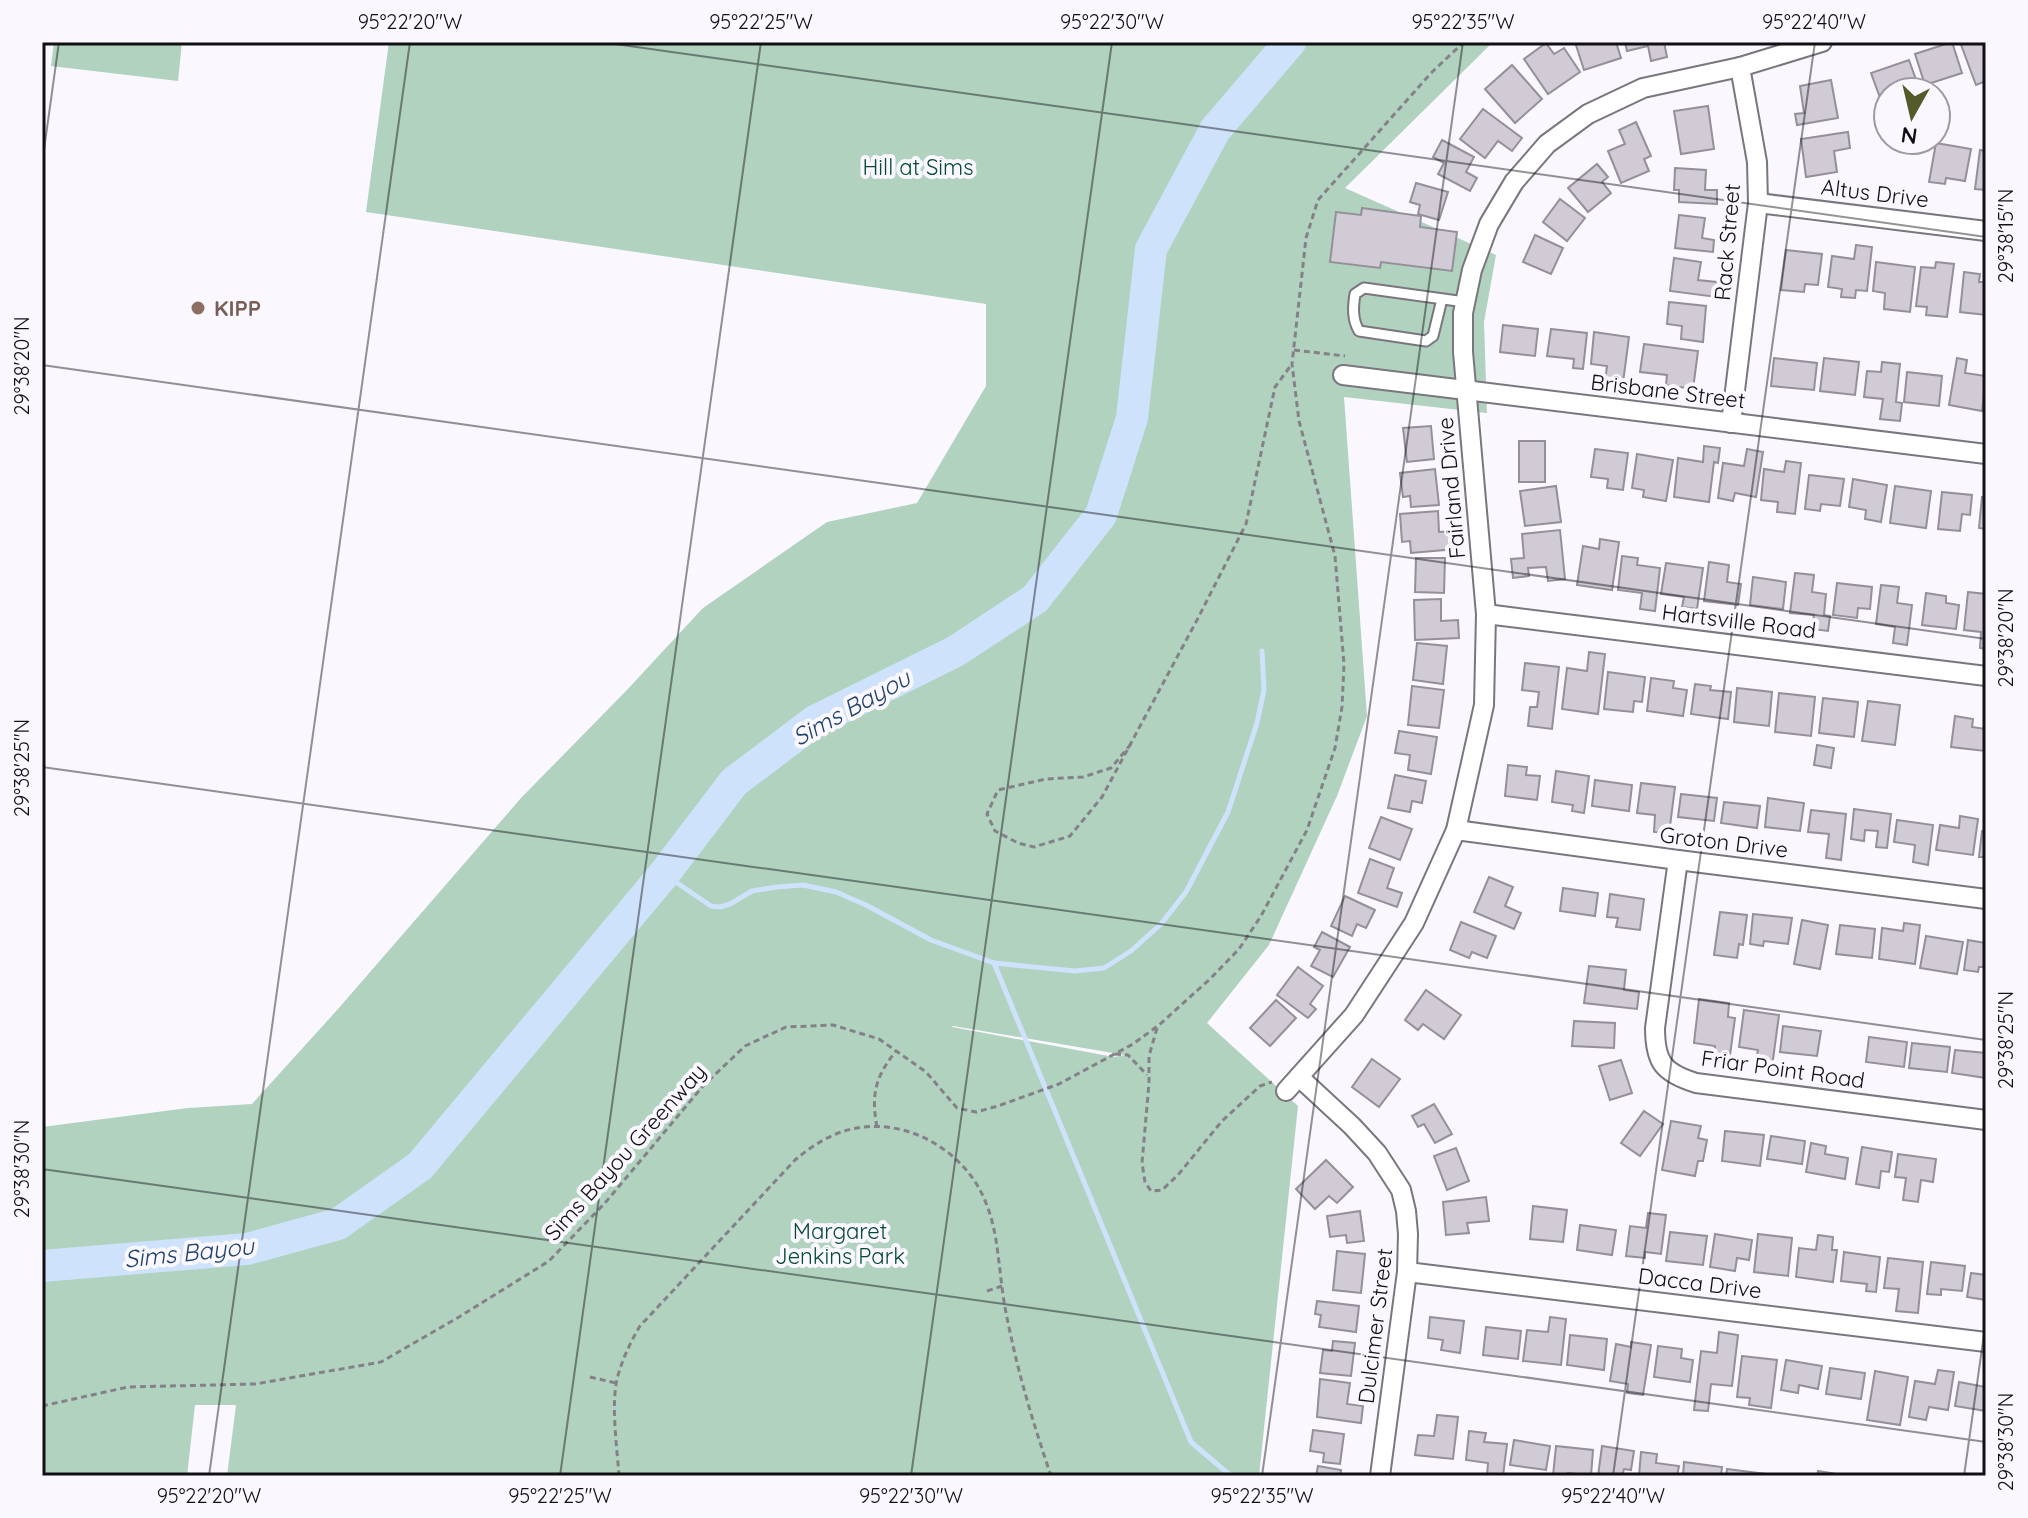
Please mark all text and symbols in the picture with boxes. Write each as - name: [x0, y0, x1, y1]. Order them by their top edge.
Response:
- text: 95°22'20"W: [358, 9, 462, 34]
- text: 95°22'25"W: [709, 9, 813, 34]
- text: 95°22'30"W: [1060, 9, 1164, 34]
- text: 95°22'35"W: [1411, 9, 1515, 34]
- text: 95°22'40"W: [1762, 9, 1866, 34]
- north arrow: [1872, 76, 1952, 156]
- text: N: [1899, 121, 1919, 151]
- park label: Hill at Sims: [863, 153, 973, 181]
- street label: Altus Drive: [1819, 172, 1931, 214]
- street label: Rack Street: [1708, 182, 1746, 302]
- text: 29°38'15"N: [1993, 189, 2018, 283]
- place label: KIPP: [214, 294, 261, 322]
- marker: KIPP: [189, 299, 207, 317]
- text: 29°38'20"N: [9, 316, 34, 416]
- street label: Brisbane Street: [1589, 368, 1747, 414]
- street label: Fairland Drive: [1431, 416, 1471, 560]
- text: 29°38'20"N: [1993, 588, 2018, 688]
- street label: Hartsville Road: [1660, 598, 1818, 644]
- water label: Sims Bayou: [787, 662, 916, 752]
- text: 29°38'25"N: [9, 719, 34, 817]
- street label: Groton Drive: [1658, 820, 1790, 864]
- text: 29°38'25"N: [1993, 991, 2018, 1089]
- street label: Friar Point Road: [1699, 1044, 1867, 1094]
- street label: Sims Bayou Greenway: [538, 1058, 712, 1246]
- text: 29°38'30"N: [9, 1120, 34, 1218]
- park label: Margaret Jenkins Park: [775, 1217, 905, 1270]
- water label: Sims Bayou: [123, 1230, 257, 1274]
- street label: Dulcimer Street: [1352, 1247, 1398, 1405]
- street label: Dacca Drive: [1637, 1262, 1763, 1304]
- text: 29°38'30"N: [1993, 1393, 2018, 1491]
- text: 95°22'20"W: [157, 1483, 261, 1508]
- text: 95°22'25"W: [508, 1483, 612, 1508]
- text: 95°22'30"W: [859, 1483, 963, 1508]
- text: 95°22'35"W: [1210, 1483, 1314, 1508]
- text: 95°22'40"W: [1561, 1483, 1665, 1508]

